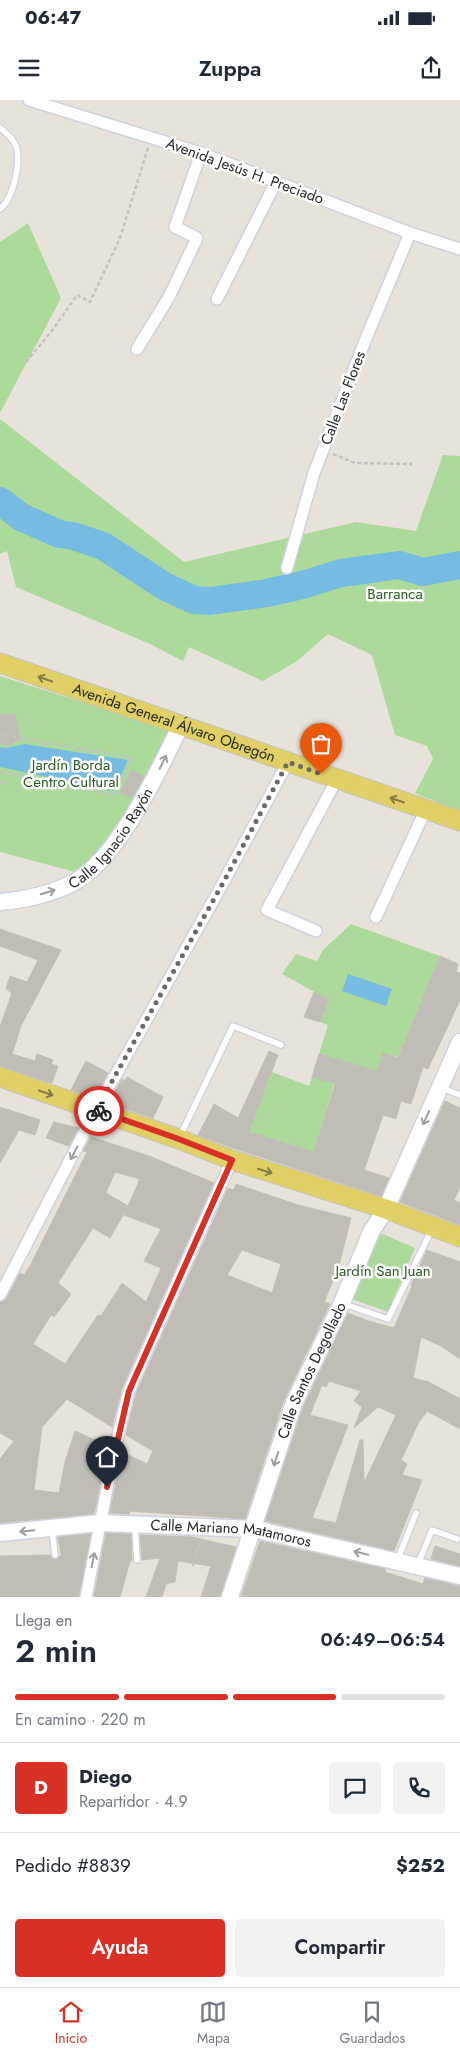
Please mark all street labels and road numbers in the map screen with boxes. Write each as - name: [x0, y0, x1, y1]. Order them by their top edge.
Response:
- street label: Avenida Jesús H. Preciado: [163, 132, 327, 210]
- street label: Calle Las Flores: [315, 348, 371, 448]
- street label: Avenida General Álvaro Obregón: [70, 678, 278, 768]
- street label: Calle Ignacio Rayón: [64, 784, 158, 894]
- street label: Calle Santos Degollado: [272, 1298, 352, 1442]
- street label: Calle Mariano Matamoros: [150, 1514, 313, 1553]

